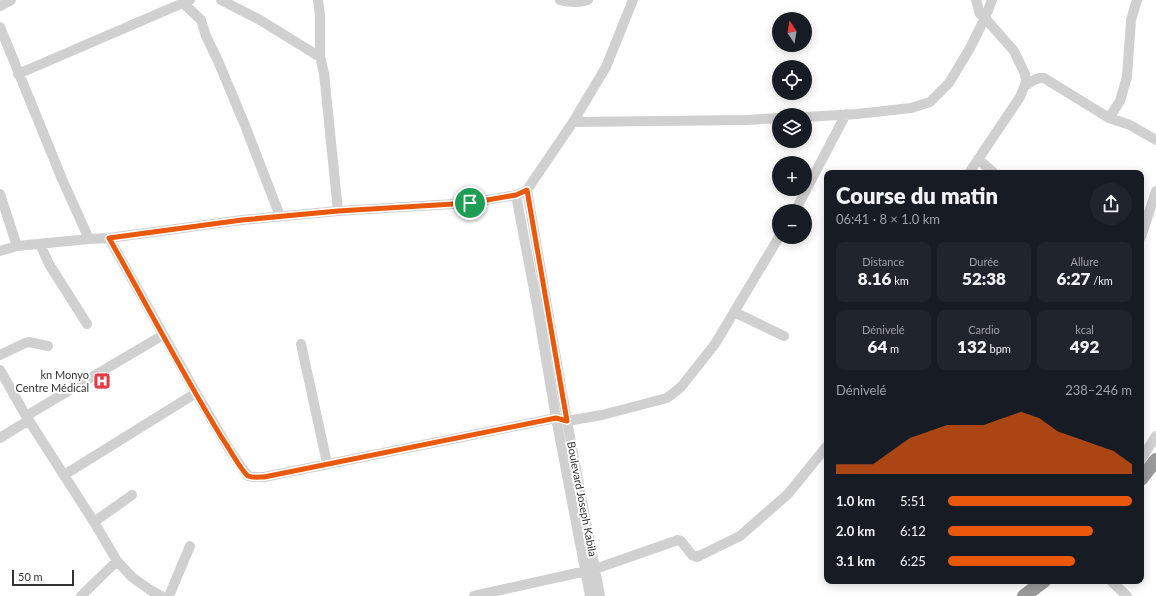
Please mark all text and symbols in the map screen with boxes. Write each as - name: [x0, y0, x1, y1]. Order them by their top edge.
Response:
- north arrow: [772, 12, 812, 52]
- map controls: [772, 12, 812, 244]
- button: locate: [772, 60, 812, 100]
- button: layers: [772, 108, 812, 148]
- button: +: [772, 156, 812, 196]
- text: Course du matin: [836, 182, 998, 209]
- button: share: [1090, 183, 1132, 225]
- pin: [453, 186, 487, 220]
- icon: arrive: [459, 192, 481, 214]
- button: −: [772, 204, 812, 244]
- text: 06:41 · 8 × 1.0 km: [836, 211, 940, 227]
- text: Distance: [862, 255, 904, 268]
- text: Durée: [969, 255, 999, 268]
- text: Allure: [1070, 255, 1099, 268]
- text: 8.16: [858, 268, 891, 289]
- text: 52:38: [962, 268, 1006, 289]
- text: 6:27: [1056, 268, 1090, 289]
- text: km: [891, 274, 909, 287]
- text: /km: [1090, 274, 1113, 287]
- text: Dénivelé: [862, 323, 905, 336]
- text: Cardio: [968, 323, 1000, 336]
- text: kcal: [1075, 323, 1094, 336]
- text: 64: [868, 336, 887, 357]
- text: 132: [957, 336, 987, 357]
- text: 492: [1070, 336, 1099, 357]
- text: m: [887, 342, 899, 355]
- text: bpm: [987, 342, 1011, 355]
- place label: kn Monyo Centre Médical: [16, 368, 89, 394]
- hospital icon: kn Monyo Centre Médical: [92, 371, 112, 391]
- text: Dénivelé: [836, 382, 886, 398]
- text: 238–246 m: [1065, 382, 1132, 398]
- street label: Boulevard Joseph Kabila: [565, 440, 600, 558]
- text: 1.0 km: [836, 493, 875, 509]
- text: 5:51: [900, 493, 926, 509]
- text: 2.0 km: [836, 523, 875, 539]
- text: 6:12: [900, 523, 926, 539]
- text: 3.1 km: [836, 553, 875, 569]
- text: 6:25: [900, 553, 926, 569]
- scale bar: [12, 568, 74, 587]
- text: 50 m: [18, 570, 43, 583]

